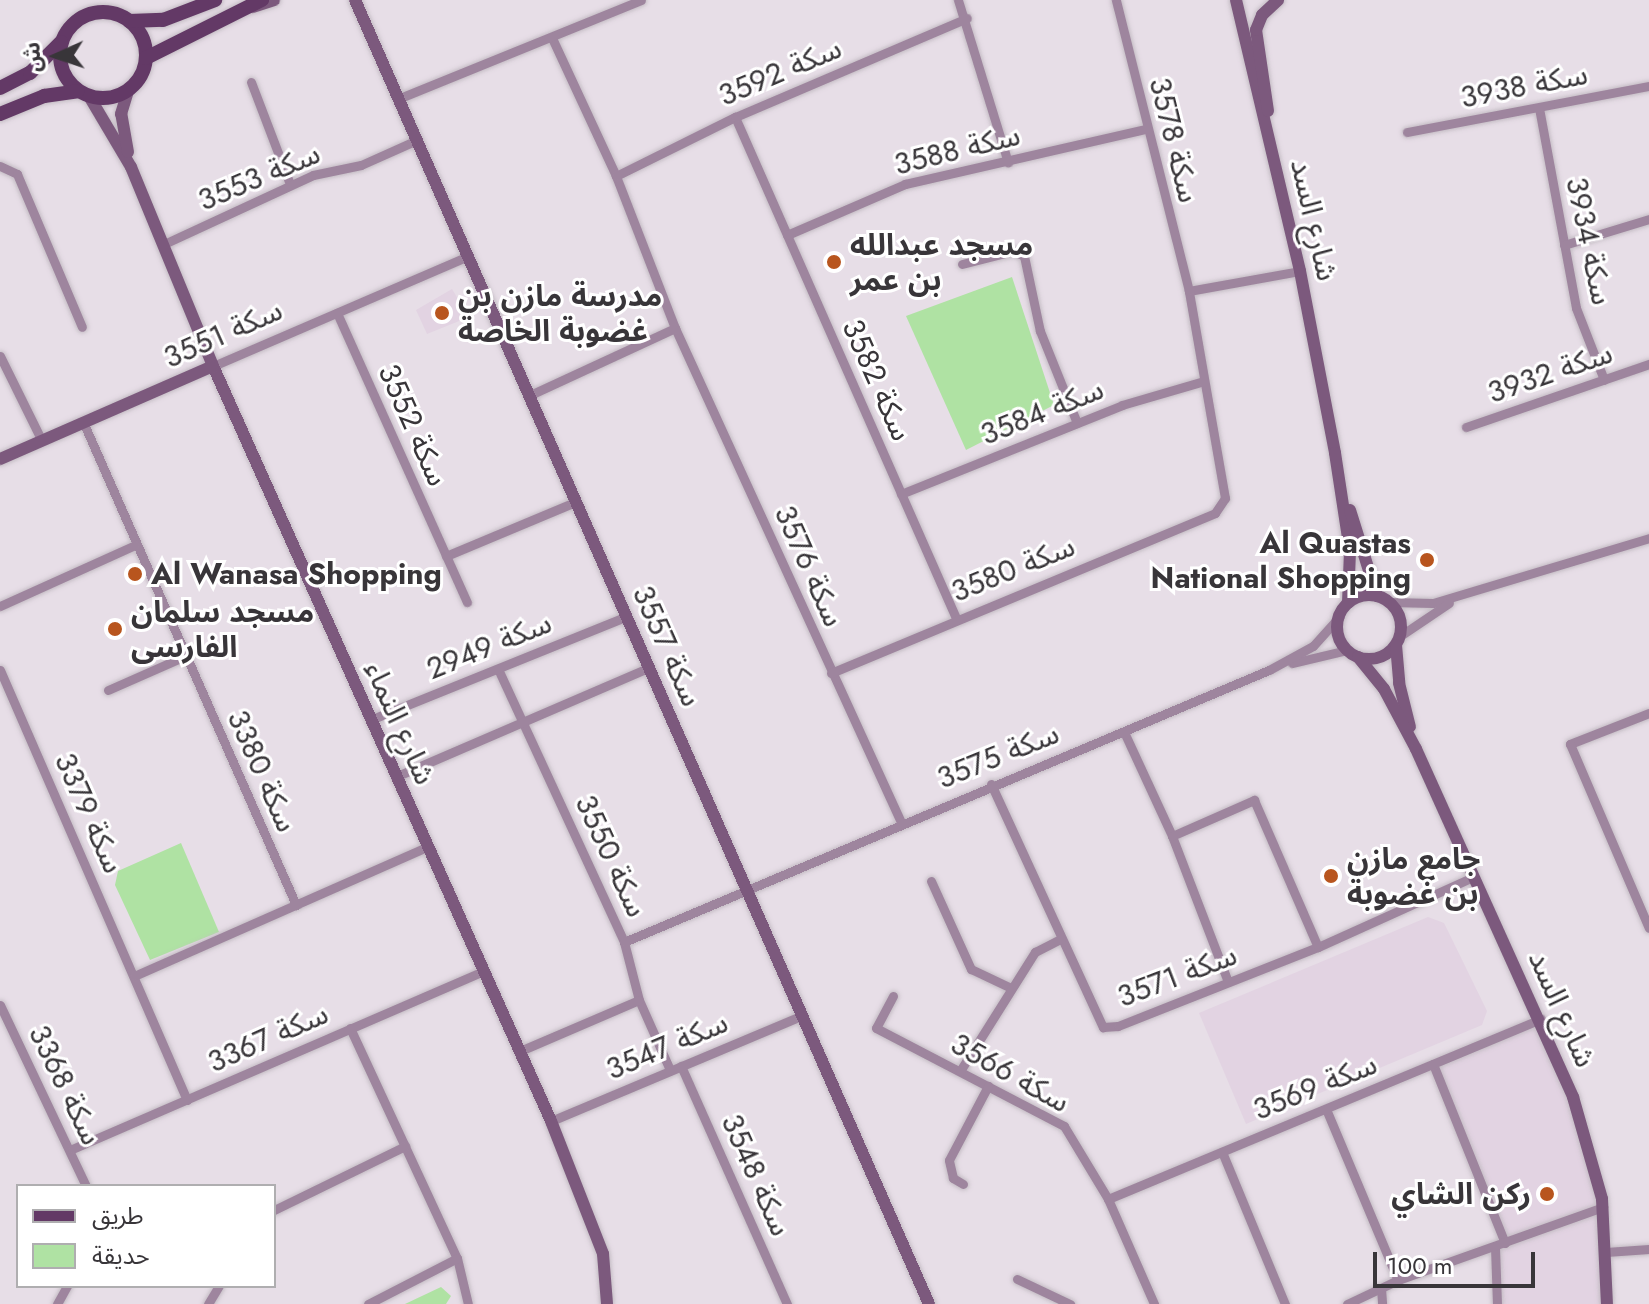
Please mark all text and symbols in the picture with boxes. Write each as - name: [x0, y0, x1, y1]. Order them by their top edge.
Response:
- north arrow: [16, 16, 96, 96]
- street label: سكة 3592: [713, 30, 847, 114]
- text: ش: [15, 41, 49, 73]
- street label: سكة 3938: [1457, 56, 1591, 116]
- street label: سكة 3578: [1141, 74, 1207, 206]
- street label: سكة 3588: [890, 117, 1024, 183]
- street label: سكة 3553: [193, 135, 325, 219]
- street label: شارع السد: [1283, 156, 1345, 284]
- street label: سكة 3934: [1558, 174, 1620, 308]
- place label: مسجد عبدالله بن عمر: [850, 227, 1033, 298]
- marker: مسجد عبدالله بن عمر: [825, 253, 843, 271]
- place label: مدرسة مازن بن غضوبة الخاصة: [458, 278, 662, 348]
- street label: سكة 3551: [158, 292, 288, 376]
- marker: مدرسة مازن بن غضوبة الخاصة: [433, 304, 451, 322]
- street label: سكة 3582: [834, 314, 920, 446]
- street label: سكة 3932: [1483, 335, 1617, 411]
- street label: سكة 3552: [370, 358, 456, 492]
- street label: سكة 3584: [975, 371, 1109, 453]
- street label: سكة 3576: [766, 500, 852, 632]
- place label: Al Quastas National Shopping: [1151, 525, 1411, 596]
- street label: سكة 3580: [946, 528, 1080, 610]
- marker: Al Quastas National Shopping: [1418, 551, 1436, 569]
- place label: Al Wanasa Shopping: [151, 556, 442, 592]
- marker: Al Wanasa Shopping: [126, 565, 144, 583]
- street label: سكة 3557: [624, 580, 710, 712]
- place label: مسجد سلمان الفارسى: [131, 594, 314, 664]
- street label: سكة 2949: [421, 605, 557, 687]
- marker: مسجد سلمان الفارسى: [106, 620, 124, 638]
- street label: شارع النماء: [357, 656, 443, 790]
- street label: سكة 3380: [219, 705, 305, 837]
- street label: سكة 3575: [932, 715, 1064, 797]
- street label: سكة 3379: [47, 747, 131, 879]
- street label: سكة 3550: [567, 789, 655, 923]
- place label: جامع مازن بن غضوبة: [1347, 841, 1480, 912]
- marker: جامع مازن بن غضوبة: [1322, 867, 1340, 885]
- street label: سكة 3571: [1112, 937, 1242, 1015]
- street label: شارع السد: [1520, 945, 1604, 1073]
- street label: سكة 3367: [202, 995, 334, 1081]
- street label: سكة 3547: [601, 1004, 733, 1088]
- street label: سكة 3368: [21, 1019, 109, 1151]
- street label: سكة 3566: [944, 1026, 1076, 1120]
- street label: سكة 3569: [1248, 1046, 1382, 1128]
- street label: سكة 3548: [713, 1109, 799, 1241]
- place label: ركن الشاي: [1391, 1176, 1531, 1212]
- legend: [16, 1184, 276, 1288]
- marker: ركن الشاي: [1538, 1185, 1556, 1203]
- text: طريق: [92, 1198, 144, 1233]
- scale bar: [1377, 1236, 1539, 1286]
- text: حديقة: [92, 1238, 150, 1273]
- text: 100 m: [1387, 1248, 1453, 1283]

